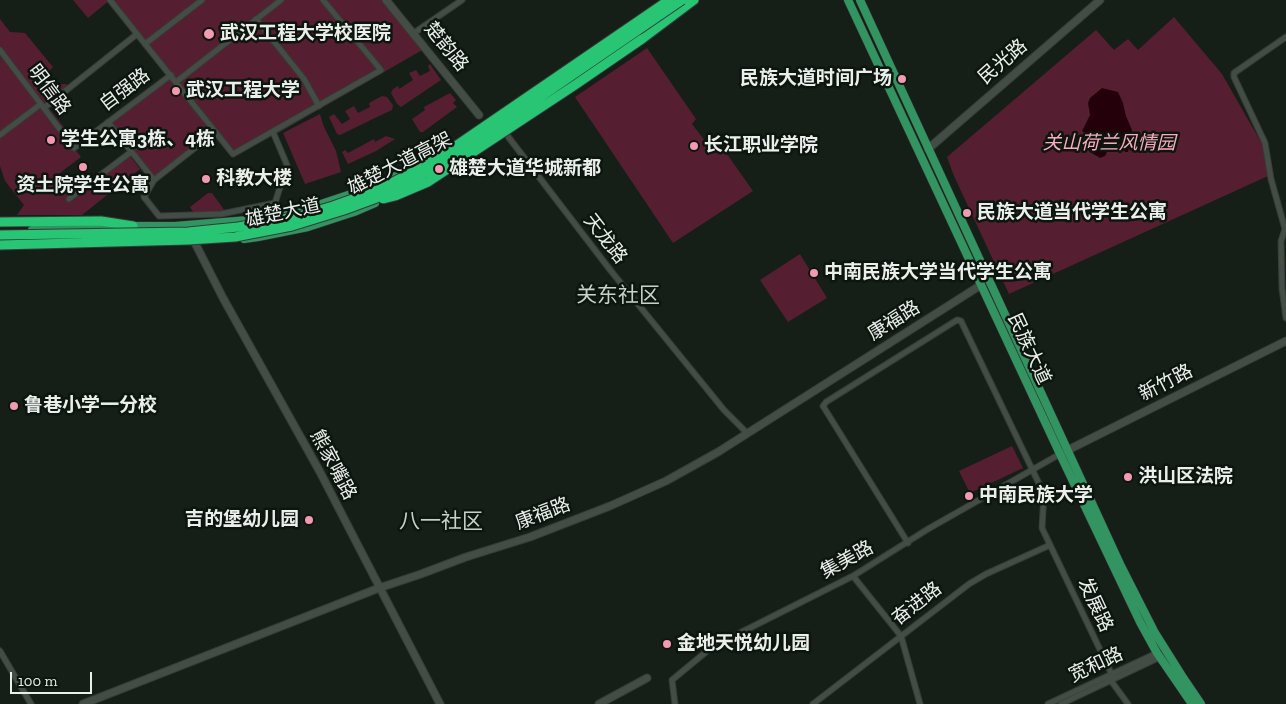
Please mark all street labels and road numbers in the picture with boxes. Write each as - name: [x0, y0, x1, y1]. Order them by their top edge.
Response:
- street label: 楚韵路: [419, 18, 473, 76]
- street label: 民光路: [974, 35, 1032, 89]
- street label: 明信路: [23, 60, 75, 120]
- street label: 自强路: [95, 64, 155, 116]
- street label: 雄楚大道高架: [344, 128, 456, 200]
- street label: 雄楚大道: [243, 194, 323, 232]
- street label: 天龙路: [578, 210, 632, 268]
- street label: 康福路: [864, 296, 924, 346]
- street label: 民族大道: [1003, 310, 1055, 388]
- street label: 新竹路: [1135, 360, 1197, 406]
- street label: 熊家嘴路: [305, 426, 361, 504]
- street label: 康福路: [512, 493, 574, 535]
- street label: 集美路: [817, 536, 877, 584]
- street label: 发展路: [1073, 574, 1117, 636]
- street label: 奋进路: [888, 577, 946, 631]
- street label: 宽和路: [1065, 643, 1127, 687]

